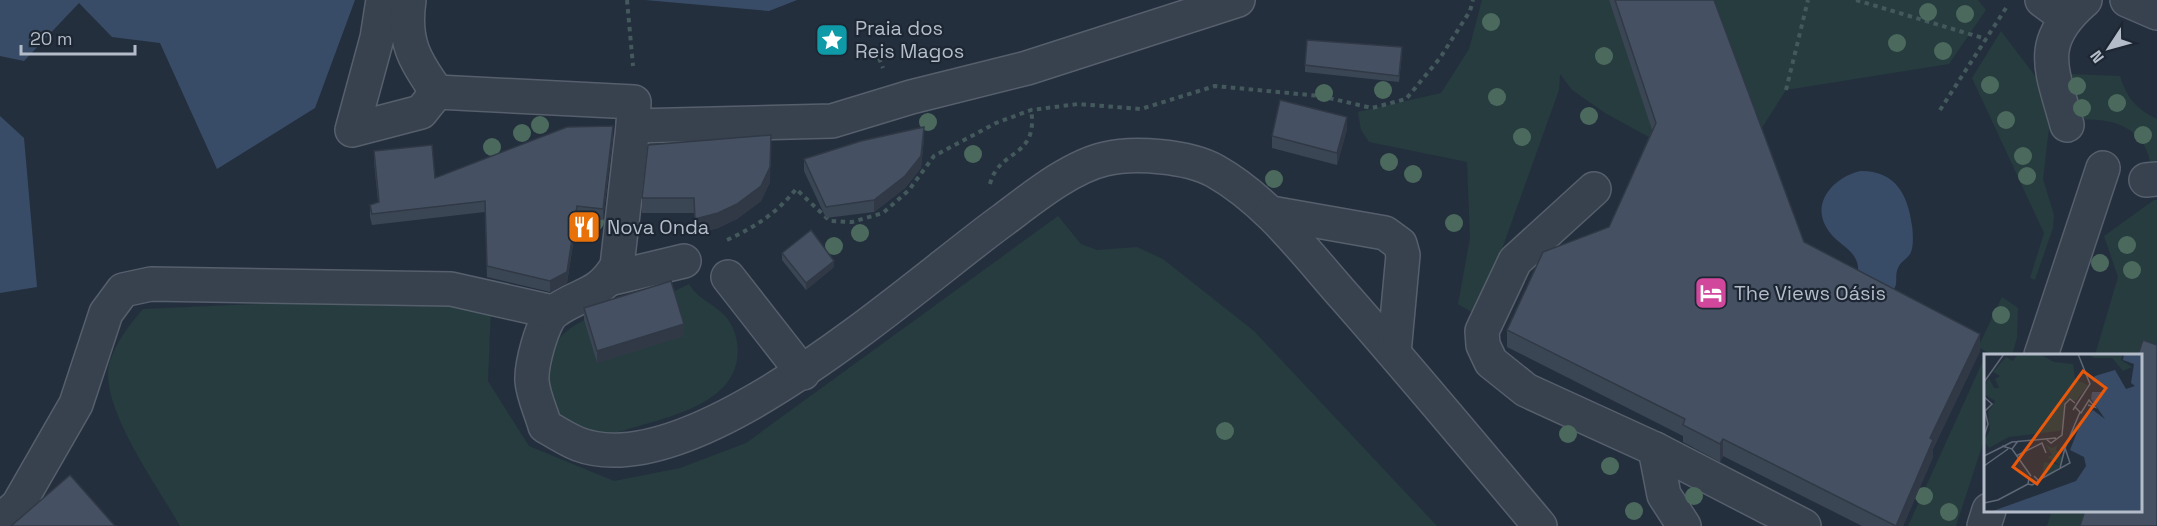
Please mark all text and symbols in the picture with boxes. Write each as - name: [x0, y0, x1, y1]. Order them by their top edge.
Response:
- place label: Praia dos Reis Magos: [855, 15, 964, 64]
- scale bar: [21, 18, 135, 56]
- north arrow: [2079, 18, 2139, 78]
- place icon: Praia dos Reis Magos: [814, 22, 850, 58]
- text: 20 m: [30, 27, 73, 50]
- text: N: [2086, 46, 2109, 67]
- restaurant icon: Nova Onda: [566, 209, 602, 245]
- place label: Nova Onda: [607, 214, 709, 240]
- hotel icon: The Views Oásis: [1693, 275, 1729, 311]
- place label: The Views Oásis: [1734, 280, 1886, 306]
- inset map: [1984, 354, 2142, 511]

